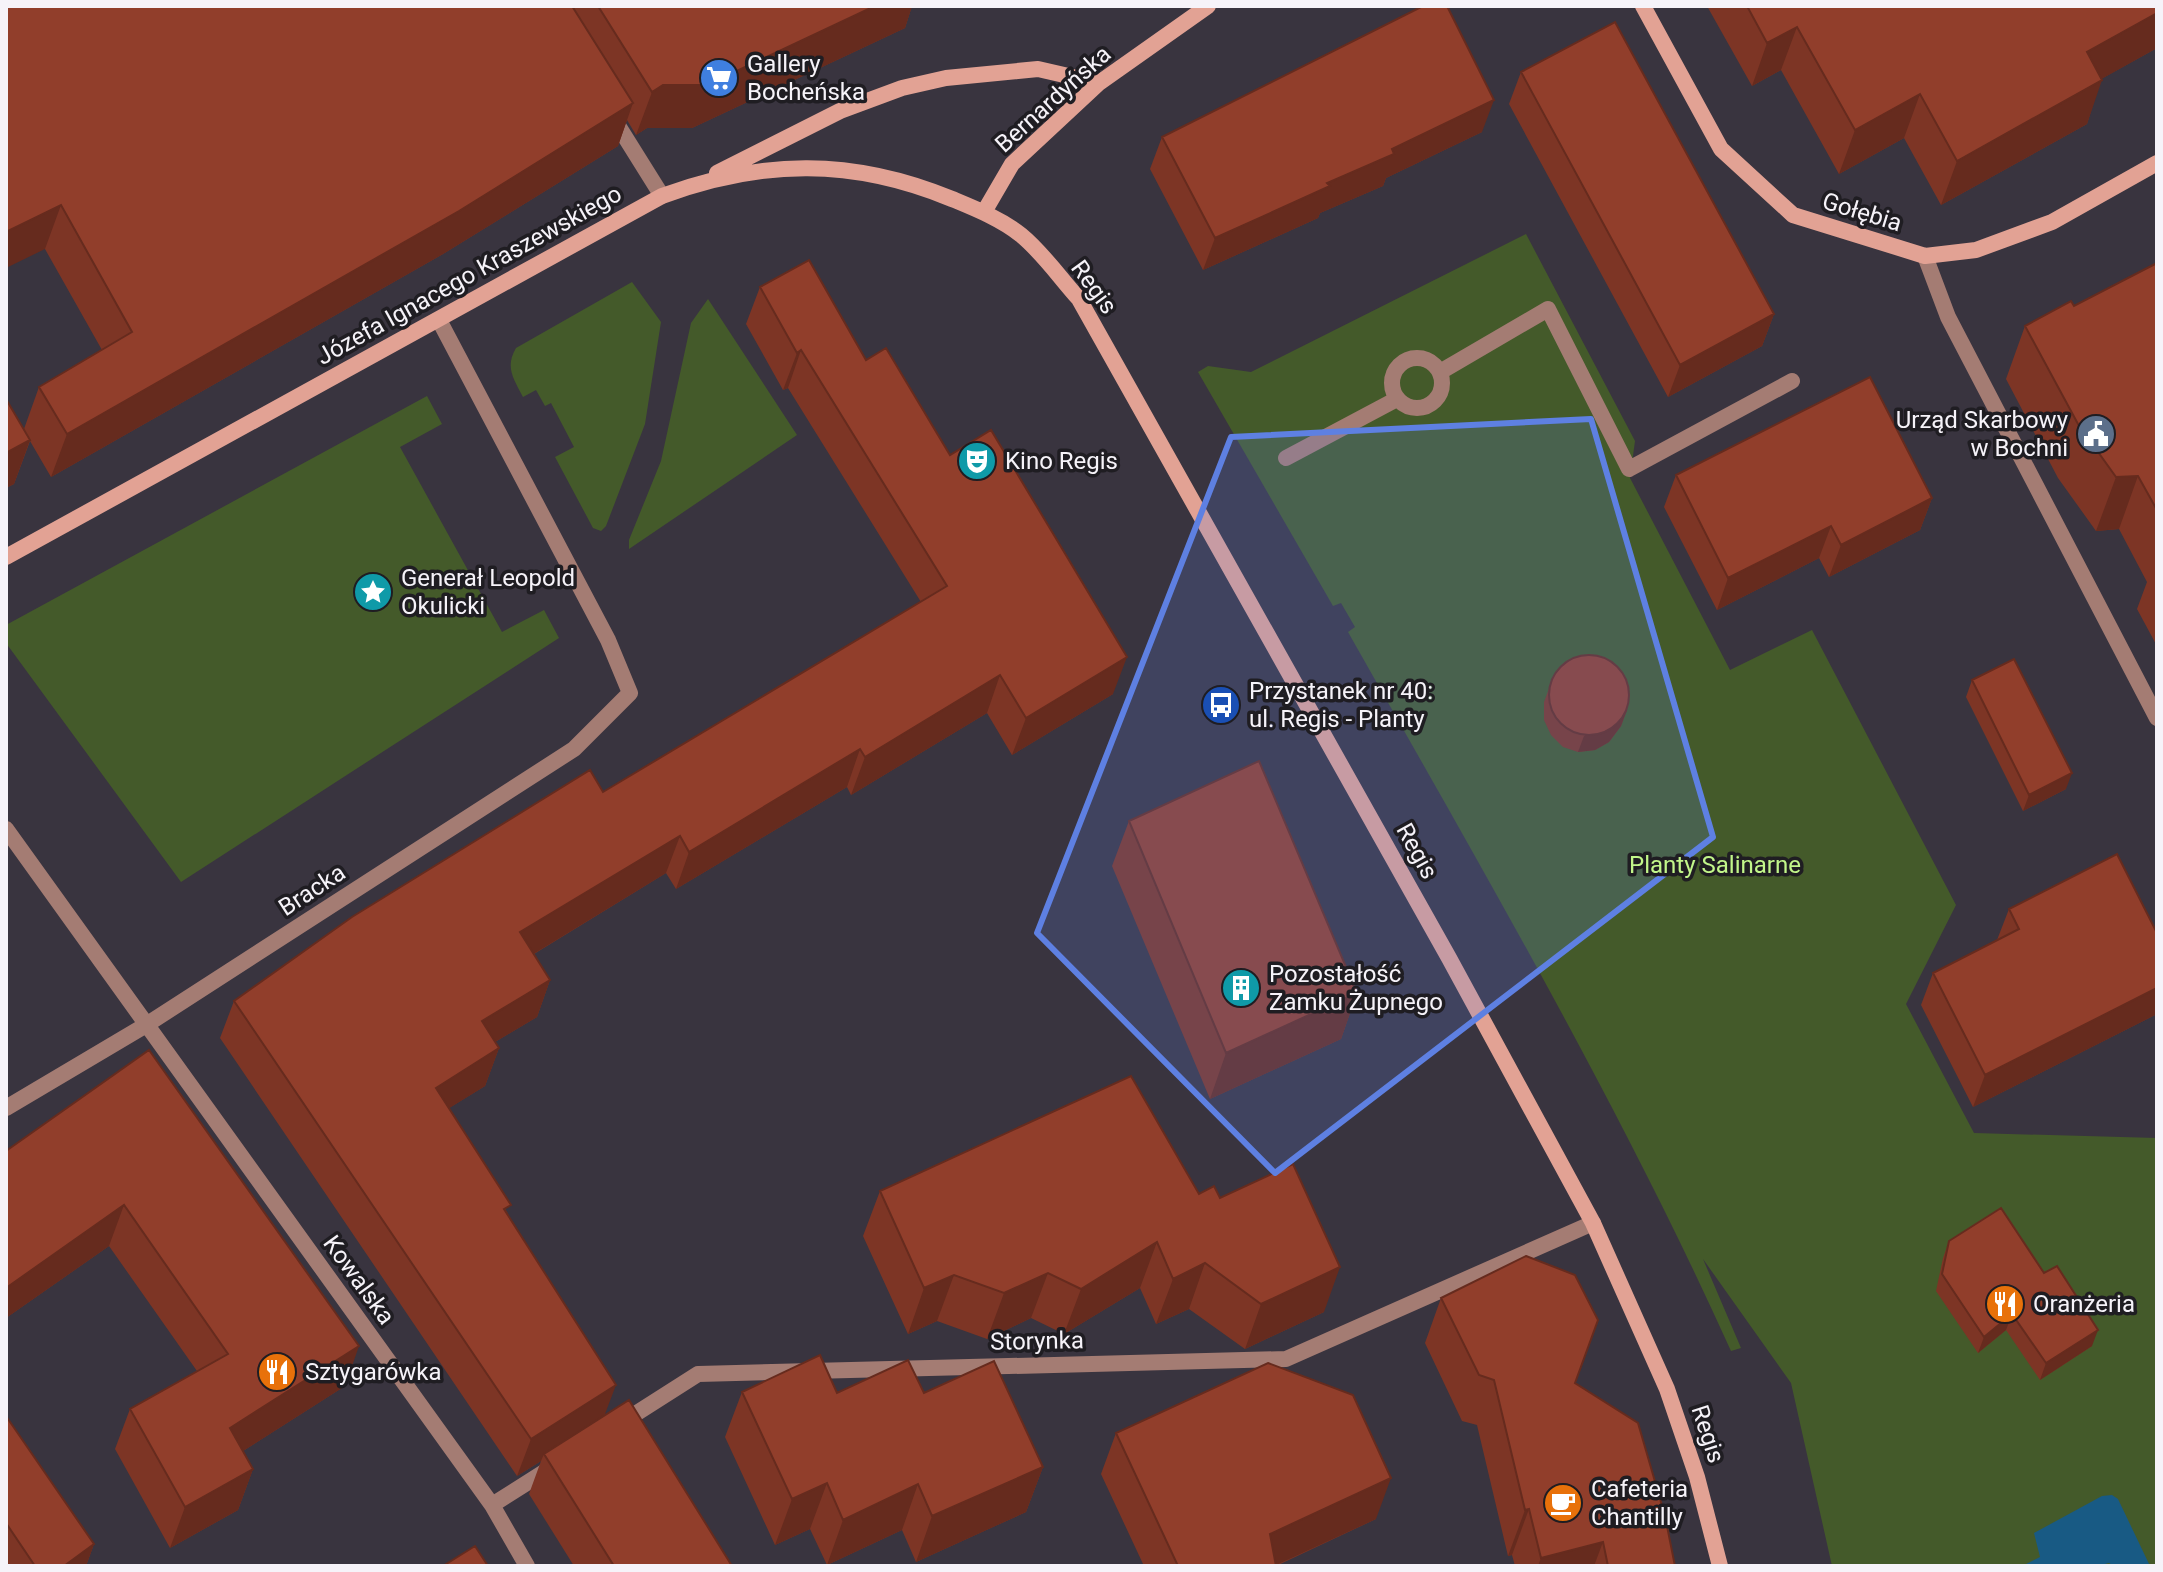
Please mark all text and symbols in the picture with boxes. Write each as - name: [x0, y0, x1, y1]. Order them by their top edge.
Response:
- street label: Bernardyńska: [989, 40, 1117, 158]
- place label: Gallery Bocheńska: [747, 50, 865, 106]
- supermarket icon: Gallery Bocheńska: [698, 57, 740, 99]
- street label: Józefa Ignacego Kraszewskiego: [312, 179, 626, 371]
- street label: Gołębia: [1819, 187, 1905, 237]
- street label: Regis: [1065, 255, 1123, 319]
- place label: Urząd Skarbowy w Bochni: [1896, 406, 2069, 462]
- public building icon: Urząd Skarbowy w Bochni: [2075, 413, 2117, 455]
- theatre icon: Kino Regis: [956, 440, 998, 482]
- place label: Kino Regis: [1005, 447, 1118, 475]
- place label: Generał Leopold Okulicki: [401, 564, 575, 620]
- place icon: Generał Leopold Okulicki: [352, 571, 394, 613]
- place label: Przystanek nr 40: ul. Regis - Planty: [1249, 677, 1433, 733]
- bus stop icon: Przystanek nr 40: ul. Regis - Planty: [1200, 684, 1242, 726]
- street label: Regis: [1390, 818, 1444, 884]
- park label: Planty Salinarne: [1629, 851, 1801, 879]
- street label: Bracka: [274, 858, 350, 922]
- place label: Pozostałość Zamku Żupnego: [1269, 960, 1443, 1016]
- building icon: Pozostałość Zamku Żupnego: [1220, 967, 1262, 1009]
- street label: Kowalska: [317, 1230, 401, 1330]
- restaurant icon: Oranżeria: [1984, 1283, 2026, 1325]
- place label: Oranżeria: [2033, 1290, 2135, 1318]
- street label: Storynka: [990, 1326, 1084, 1356]
- restaurant icon: Sztygarówka: [256, 1351, 298, 1393]
- place label: Sztygarówka: [305, 1358, 442, 1386]
- street label: Regis: [1686, 1402, 1730, 1466]
- place label: Cafeteria Chantilly: [1591, 1475, 1688, 1531]
- cafe icon: Cafeteria Chantilly: [1542, 1482, 1584, 1524]

